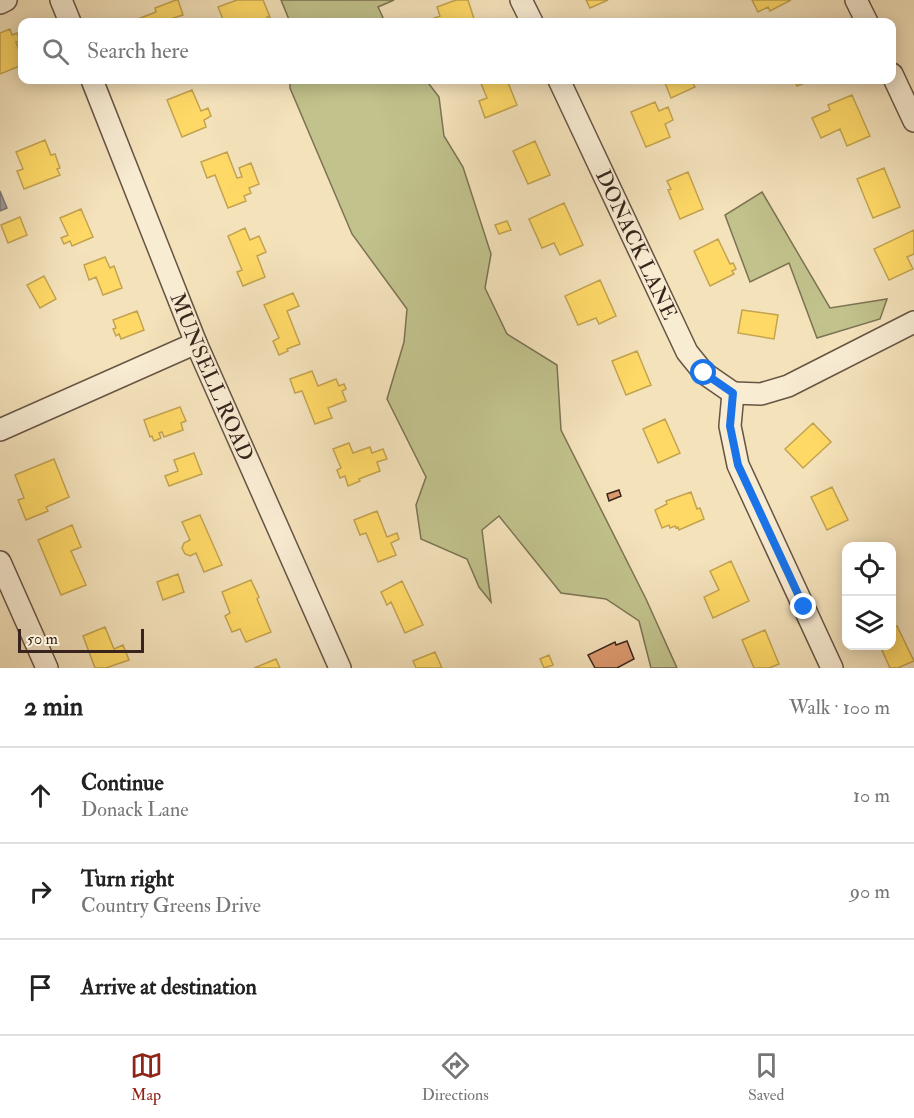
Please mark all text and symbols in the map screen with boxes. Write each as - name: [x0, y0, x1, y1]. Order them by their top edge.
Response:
- search box: [18, 18, 896, 84]
- icon: search: [39, 35, 72, 68]
- text: Search here: [87, 37, 189, 65]
- street label: DONACK LANE: [590, 165, 683, 324]
- street label: MUNSELL ROAD: [164, 289, 260, 465]
- route start: [690, 359, 716, 385]
- map controls: [842, 542, 896, 650]
- button: locate: [842, 542, 896, 596]
- route end: [790, 593, 816, 619]
- button: layers: [842, 596, 896, 650]
- scale bar: [18, 626, 144, 654]
- text: 50 m: [27, 629, 58, 649]
- text: 2 min: [24, 691, 83, 723]
- text: Walk · 100 m: [789, 695, 890, 720]
- text: Continue: [81, 769, 164, 797]
- icon: ahead: [24, 779, 57, 812]
- text: 10 m: [853, 783, 890, 808]
- text: Donack Lane: [81, 797, 189, 822]
- text: Turn right: [81, 865, 174, 893]
- icon: right: [24, 875, 57, 908]
- text: 90 m: [850, 879, 890, 904]
- text: Country Greens Drive: [81, 893, 261, 918]
- icon: arrive: [24, 971, 57, 1004]
- text: Arrive at destination: [81, 973, 257, 1001]
- tab: Map: [130, 1049, 163, 1105]
- tab: Directions: [422, 1049, 489, 1105]
- tab: Saved: [748, 1049, 784, 1105]

